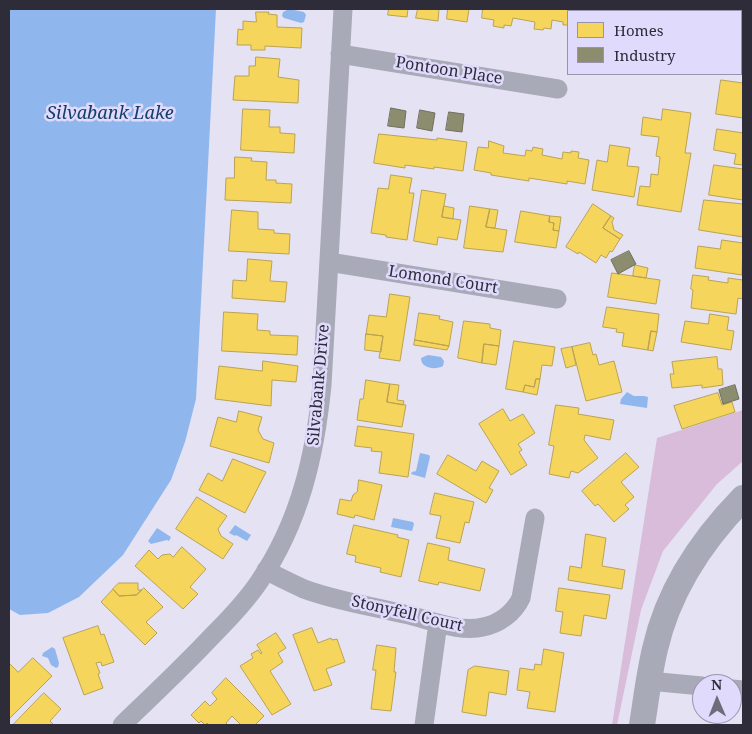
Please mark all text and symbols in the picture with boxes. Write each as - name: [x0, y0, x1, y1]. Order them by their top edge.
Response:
- legend: [567, 10, 742, 75]
- text: Homes: [614, 20, 664, 40]
- text: Industry: [614, 45, 676, 65]
- street label: Pontoon Place: [394, 53, 504, 89]
- water label: Silvabank Lake: [46, 103, 174, 125]
- street label: Lomond Court: [387, 262, 499, 298]
- street label: Silvabank Drive: [304, 323, 334, 447]
- street label: Stonyfell Court: [350, 592, 464, 636]
- north arrow: [692, 674, 742, 724]
- text: N: [711, 675, 722, 694]

